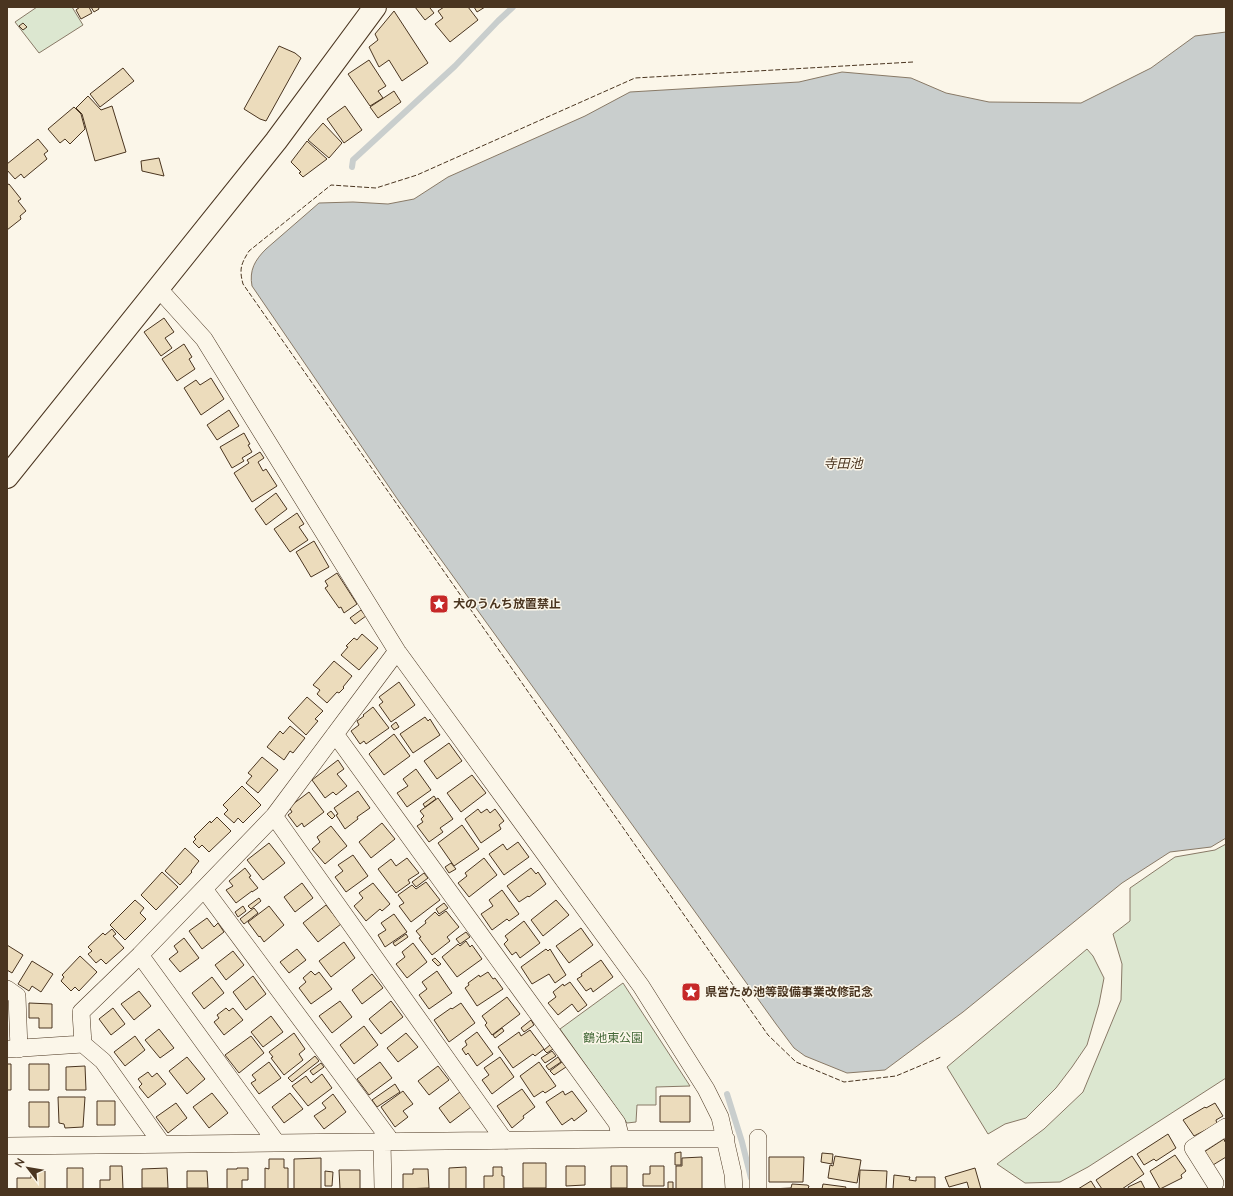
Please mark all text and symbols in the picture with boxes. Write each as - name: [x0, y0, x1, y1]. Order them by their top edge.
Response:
- water label: 寺田池: [823, 455, 864, 471]
- place icon: 犬のうんち放置禁止: [428, 593, 450, 615]
- place label: 犬のうんち放置禁止: [453, 596, 561, 611]
- place icon: 県営ため池等設備事業改修記念: [680, 981, 702, 1003]
- place label: 県営ため池等設備事業改修記念: [705, 984, 873, 999]
- park label: 鶴池東公園: [583, 1030, 643, 1045]
- north arrow: [8, 1148, 48, 1188]
- text: N: [11, 1156, 27, 1170]

